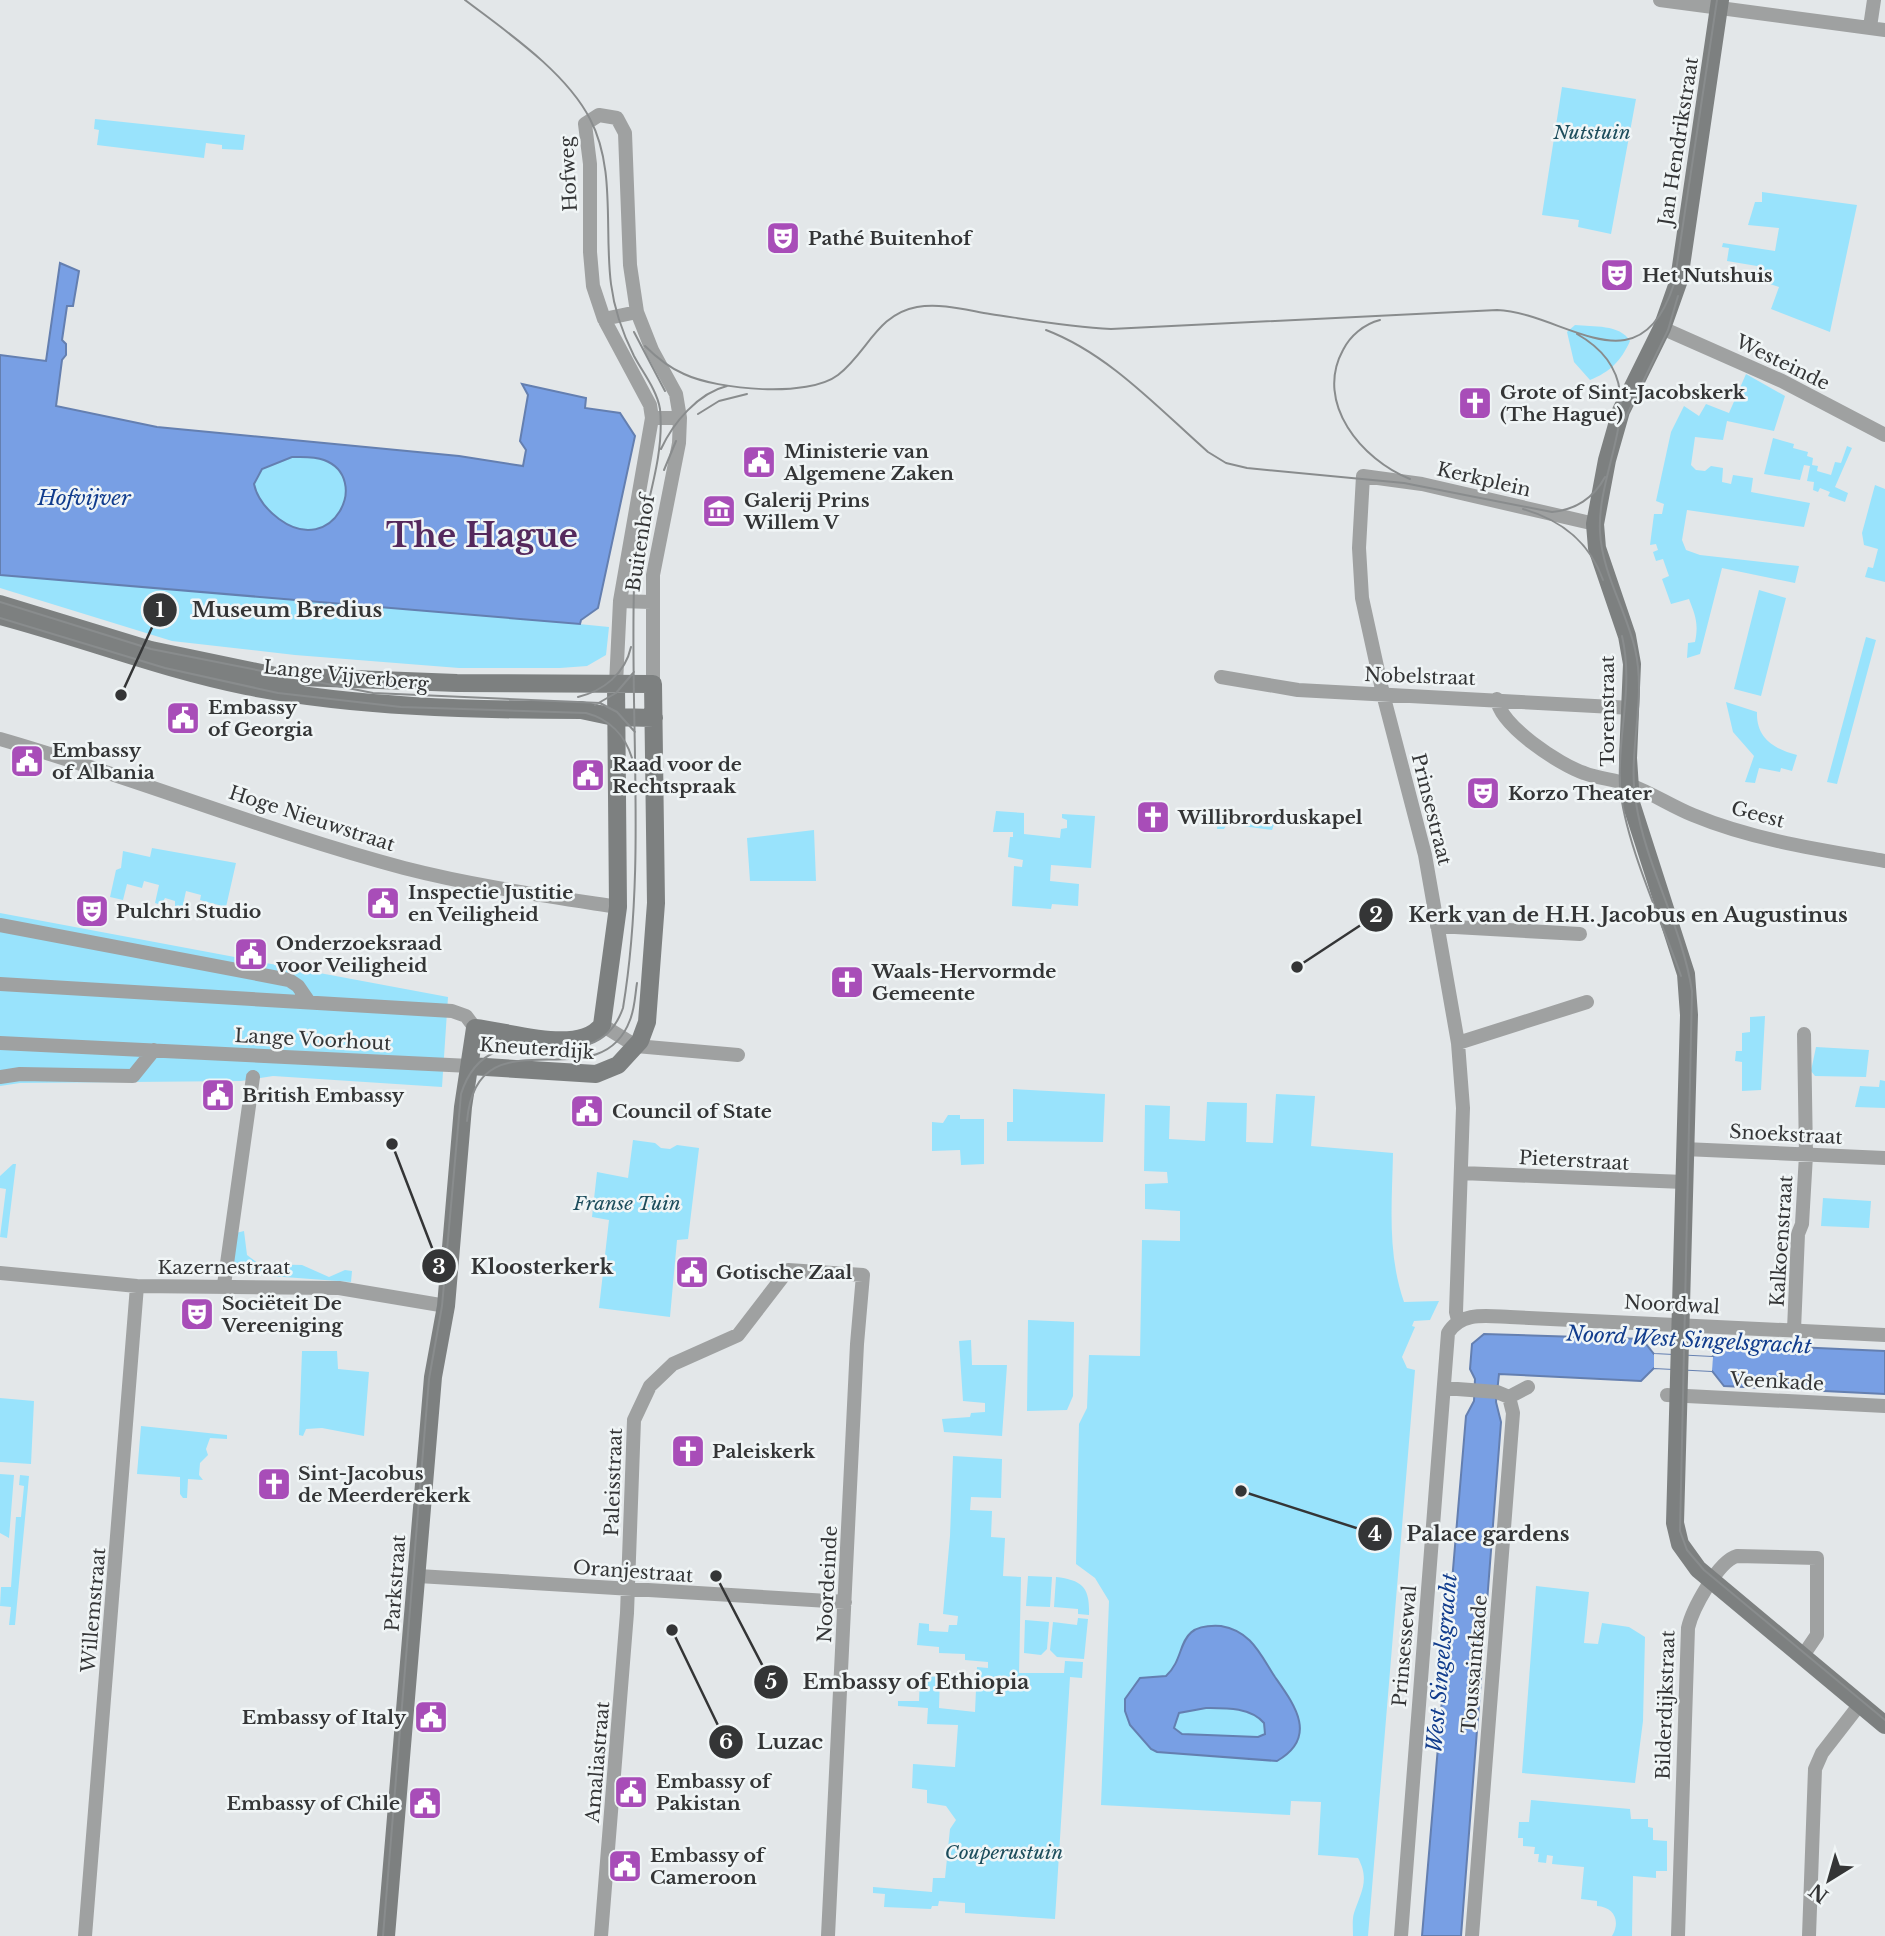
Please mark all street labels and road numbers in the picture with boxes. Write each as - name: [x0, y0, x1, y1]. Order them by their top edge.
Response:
- street label: Jan Hendrikstraat: [1653, 54, 1703, 230]
- street label: Hofweg: [555, 135, 582, 212]
- street label: Westeinde: [1731, 329, 1834, 395]
- street label: Kerkplein: [1435, 458, 1533, 501]
- street label: Buitenhof: [621, 491, 660, 593]
- street label: Torenstraat: [1596, 654, 1619, 767]
- street label: Lange Vijverberg: [262, 655, 430, 696]
- street label: Nobelstraat: [1364, 663, 1477, 690]
- street label: Prinsestraat: [1407, 751, 1457, 868]
- street label: Hoge Nieuwstraat: [226, 781, 399, 856]
- street label: Geest: [1729, 796, 1788, 833]
- street label: Lange Voorhout: [234, 1024, 393, 1055]
- street label: Kneuterdijk: [479, 1033, 596, 1064]
- street label: Snoekstraat: [1729, 1120, 1844, 1149]
- street label: Pieterstraat: [1518, 1146, 1631, 1175]
- street label: Kalkoenstraat: [1765, 1174, 1798, 1308]
- street label: Kazernestraat: [158, 1256, 291, 1279]
- street label: Noordwal: [1624, 1291, 1720, 1318]
- street label: Veenkade: [1728, 1368, 1825, 1395]
- street label: Paleisstraat: [600, 1427, 627, 1537]
- street label: Noordeinde: [813, 1525, 842, 1643]
- street label: Parkstraat: [381, 1533, 410, 1632]
- street label: Willemstraat: [76, 1546, 110, 1675]
- street label: Oranjestraat: [572, 1556, 695, 1587]
- street label: Prinsessewal: [1388, 1584, 1421, 1708]
- street label: Toussaintkade: [1457, 1594, 1492, 1734]
- street label: Bilderdijkstraat: [1651, 1629, 1680, 1780]
- street label: Amaliastraat: [581, 1700, 614, 1825]

